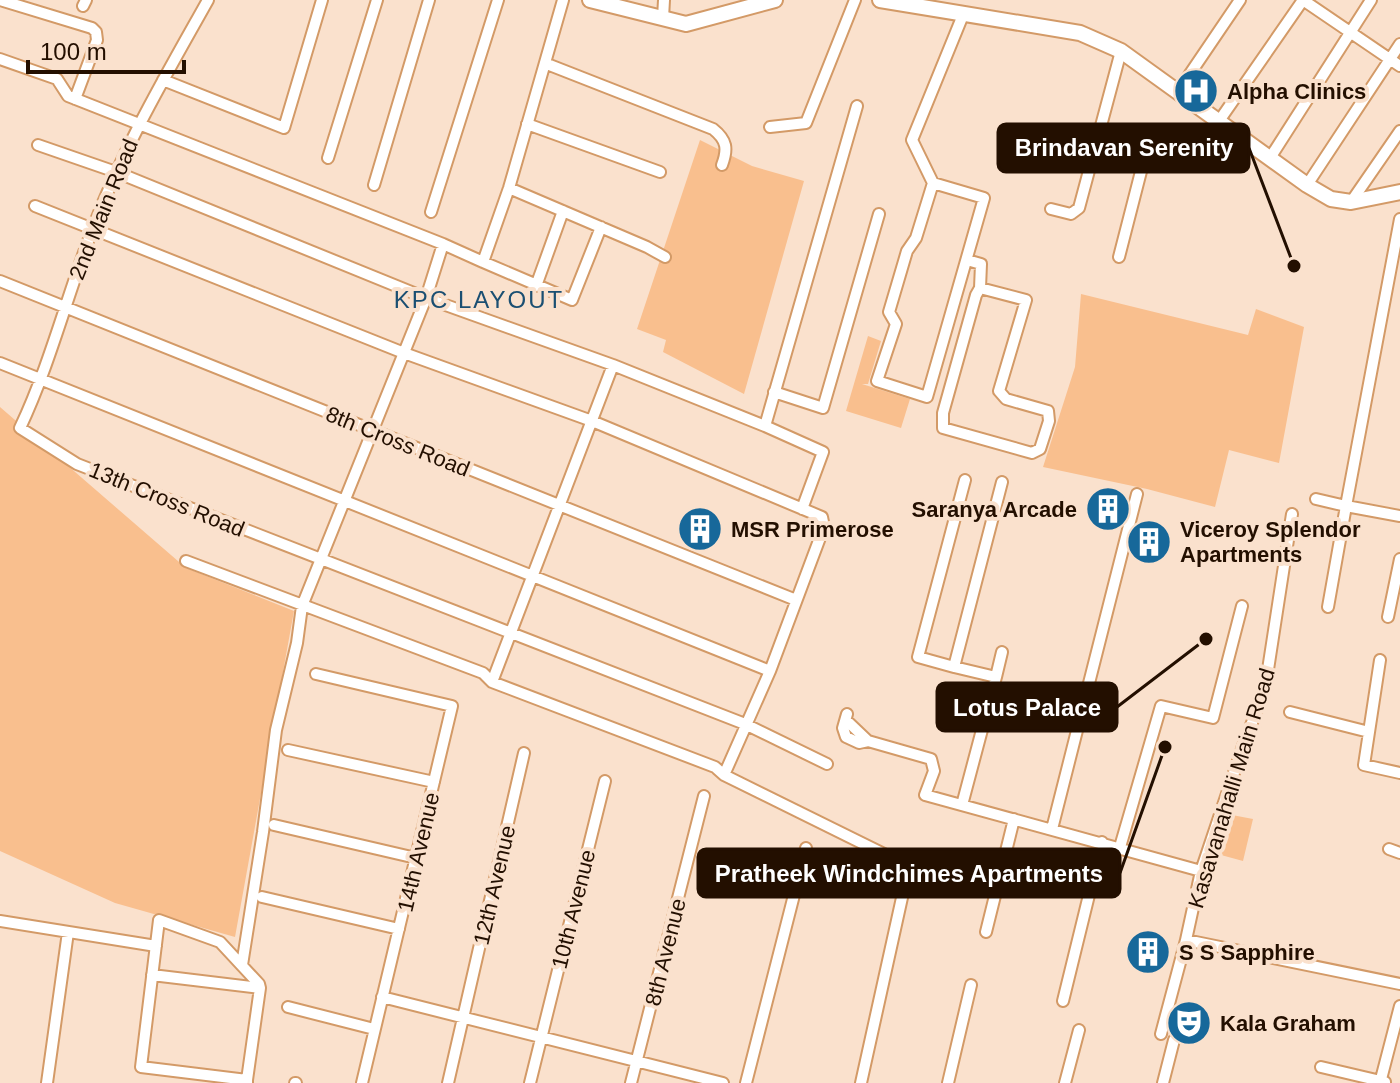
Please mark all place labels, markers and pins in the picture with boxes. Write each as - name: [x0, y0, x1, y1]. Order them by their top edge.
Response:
- hospital icon: Alpha Clinics: [1172, 67, 1220, 115]
- place label: Alpha Clinics: [1227, 79, 1366, 104]
- callout: Brindavan Serenity: [998, 124, 1249, 172]
- building icon: Saranya Arcade: [1084, 485, 1132, 533]
- place label: Saranya Arcade: [911, 497, 1077, 522]
- building icon: MSR Primerose: [676, 505, 724, 553]
- place label: MSR Primerose: [731, 517, 894, 542]
- place label: Viceroy Splendor Apartments: [1180, 517, 1361, 567]
- building icon: Viceroy Splendor Apartments: [1125, 518, 1173, 566]
- callout: Lotus Palace: [937, 683, 1117, 731]
- callout: Pratheek Windchimes Apartments: [698, 849, 1120, 897]
- building icon: S S Sapphire: [1124, 928, 1172, 976]
- place label: S S Sapphire: [1179, 940, 1315, 965]
- theatre icon: Kala Graham: [1165, 999, 1213, 1047]
- place label: Kala Graham: [1220, 1011, 1356, 1036]

